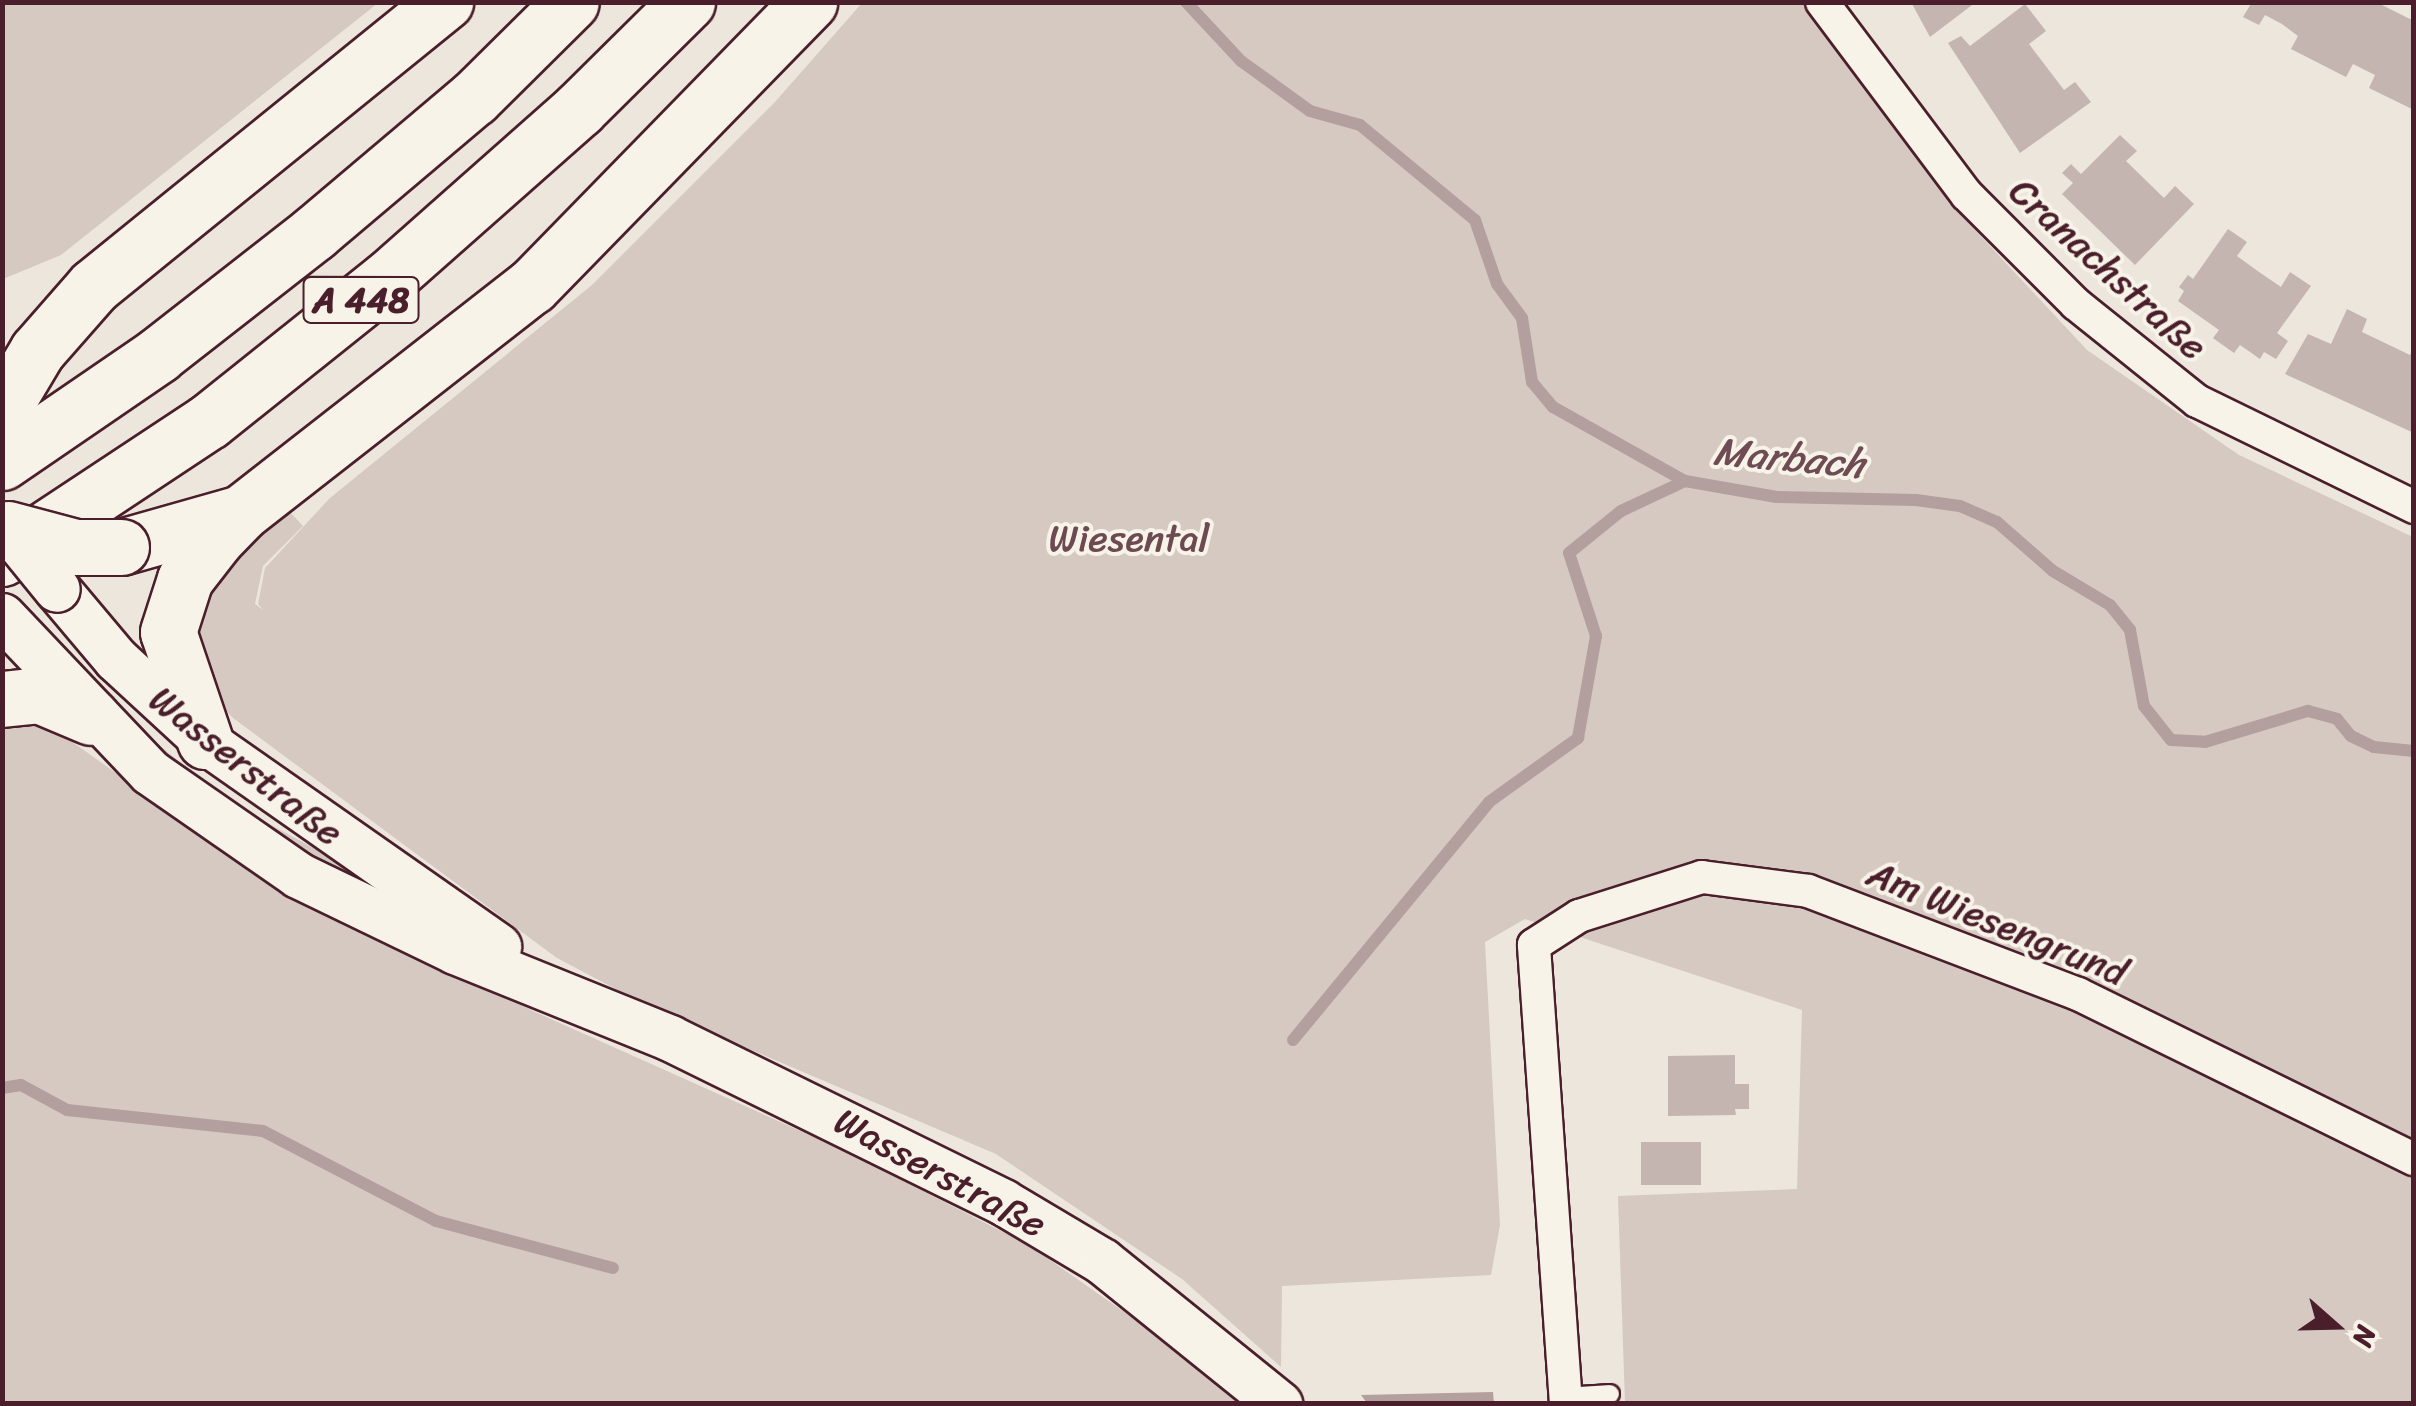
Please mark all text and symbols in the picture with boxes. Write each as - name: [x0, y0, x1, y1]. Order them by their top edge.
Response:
- street label: Cranachstraße: [2000, 168, 2216, 370]
- road number: A 448: [301, 270, 421, 330]
- water label: Marbach: [1711, 427, 1867, 489]
- park label: Wiesental: [1049, 516, 1209, 562]
- street label: Wasserstraße: [140, 676, 352, 856]
- street label: Am Wiesengrund: [1861, 850, 2133, 996]
- street label: Wasserstraße: [826, 1098, 1054, 1248]
- north arrow: [2286, 1276, 2386, 1376]
- text: N: [2338, 1319, 2391, 1354]

